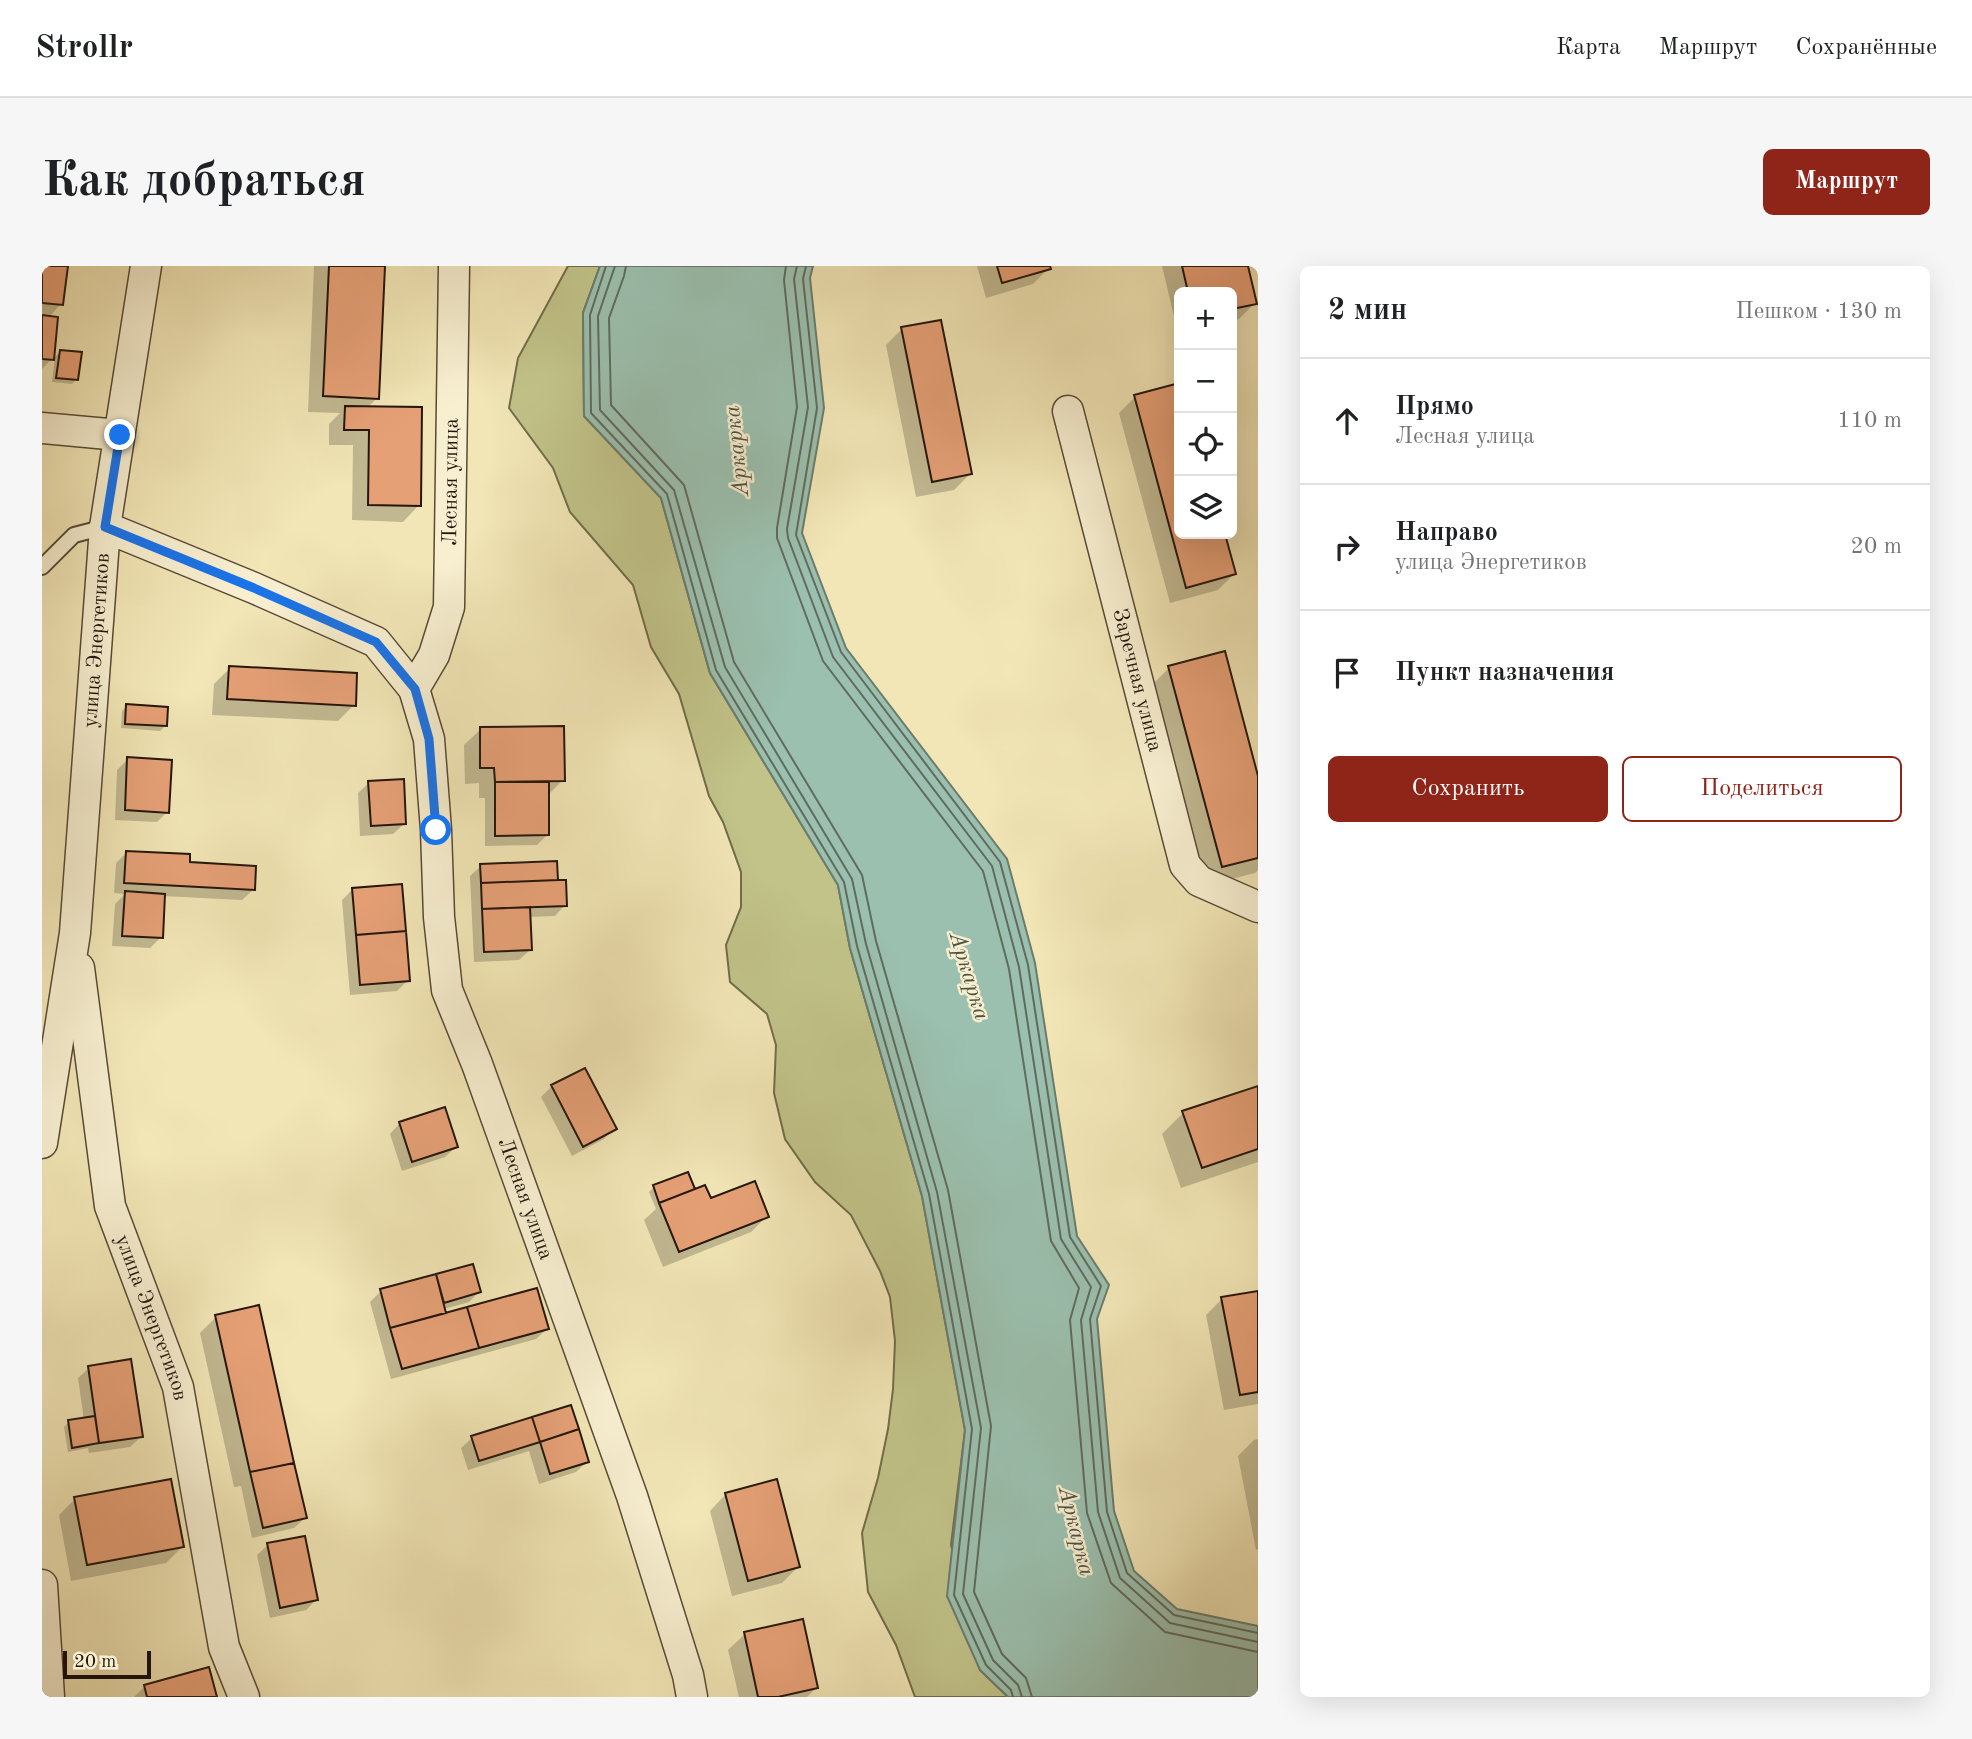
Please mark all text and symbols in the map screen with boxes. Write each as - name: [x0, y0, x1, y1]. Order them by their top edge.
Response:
- text: Strollr: [35, 32, 133, 65]
- text: Карта: [1556, 36, 1621, 60]
- text: Маршрут: [1659, 36, 1757, 60]
- text: Сохранённые: [1795, 36, 1937, 60]
- button: Маршрут: [1763, 149, 1930, 215]
- text: Как добраться: [42, 158, 366, 207]
- map controls: [1174, 287, 1237, 539]
- button: +: [1174, 287, 1237, 350]
- text: 2 мин: [1328, 296, 1407, 326]
- text: Пешком · 130 m: [1736, 300, 1902, 323]
- button: −: [1174, 350, 1237, 413]
- text: Прямо: [1395, 394, 1474, 420]
- icon: ahead: [1328, 402, 1366, 440]
- water label: Аркарка: [721, 404, 754, 500]
- text: 110 m: [1837, 409, 1902, 432]
- button: locate: [1174, 413, 1237, 476]
- street label: Лесная улица: [439, 418, 462, 546]
- route end: [104, 419, 135, 450]
- text: Лесная улица: [1395, 425, 1535, 448]
- button: layers: [1174, 476, 1237, 539]
- text: Направо: [1395, 520, 1498, 546]
- icon: right: [1328, 528, 1366, 566]
- text: 20 m: [1851, 535, 1902, 558]
- text: улица Энергетиков: [1395, 551, 1587, 574]
- street label: улица Энергетиков: [80, 552, 114, 729]
- street label: Заречная улица: [1109, 606, 1166, 754]
- icon: arrive: [1328, 654, 1366, 692]
- text: Пункт назначения: [1395, 660, 1614, 686]
- button: Сохранить: [1328, 756, 1608, 822]
- button: Поделиться: [1622, 756, 1902, 822]
- route start: [420, 814, 451, 845]
- water label: Аркарка: [943, 927, 993, 1023]
- street label: Лесная улица: [494, 1135, 557, 1263]
- street label: улица Энергетиков: [111, 1232, 191, 1402]
- water label: Аркарка: [1052, 1482, 1098, 1578]
- scale bar: [63, 1648, 150, 1680]
- text: 20 m: [74, 1653, 116, 1672]

